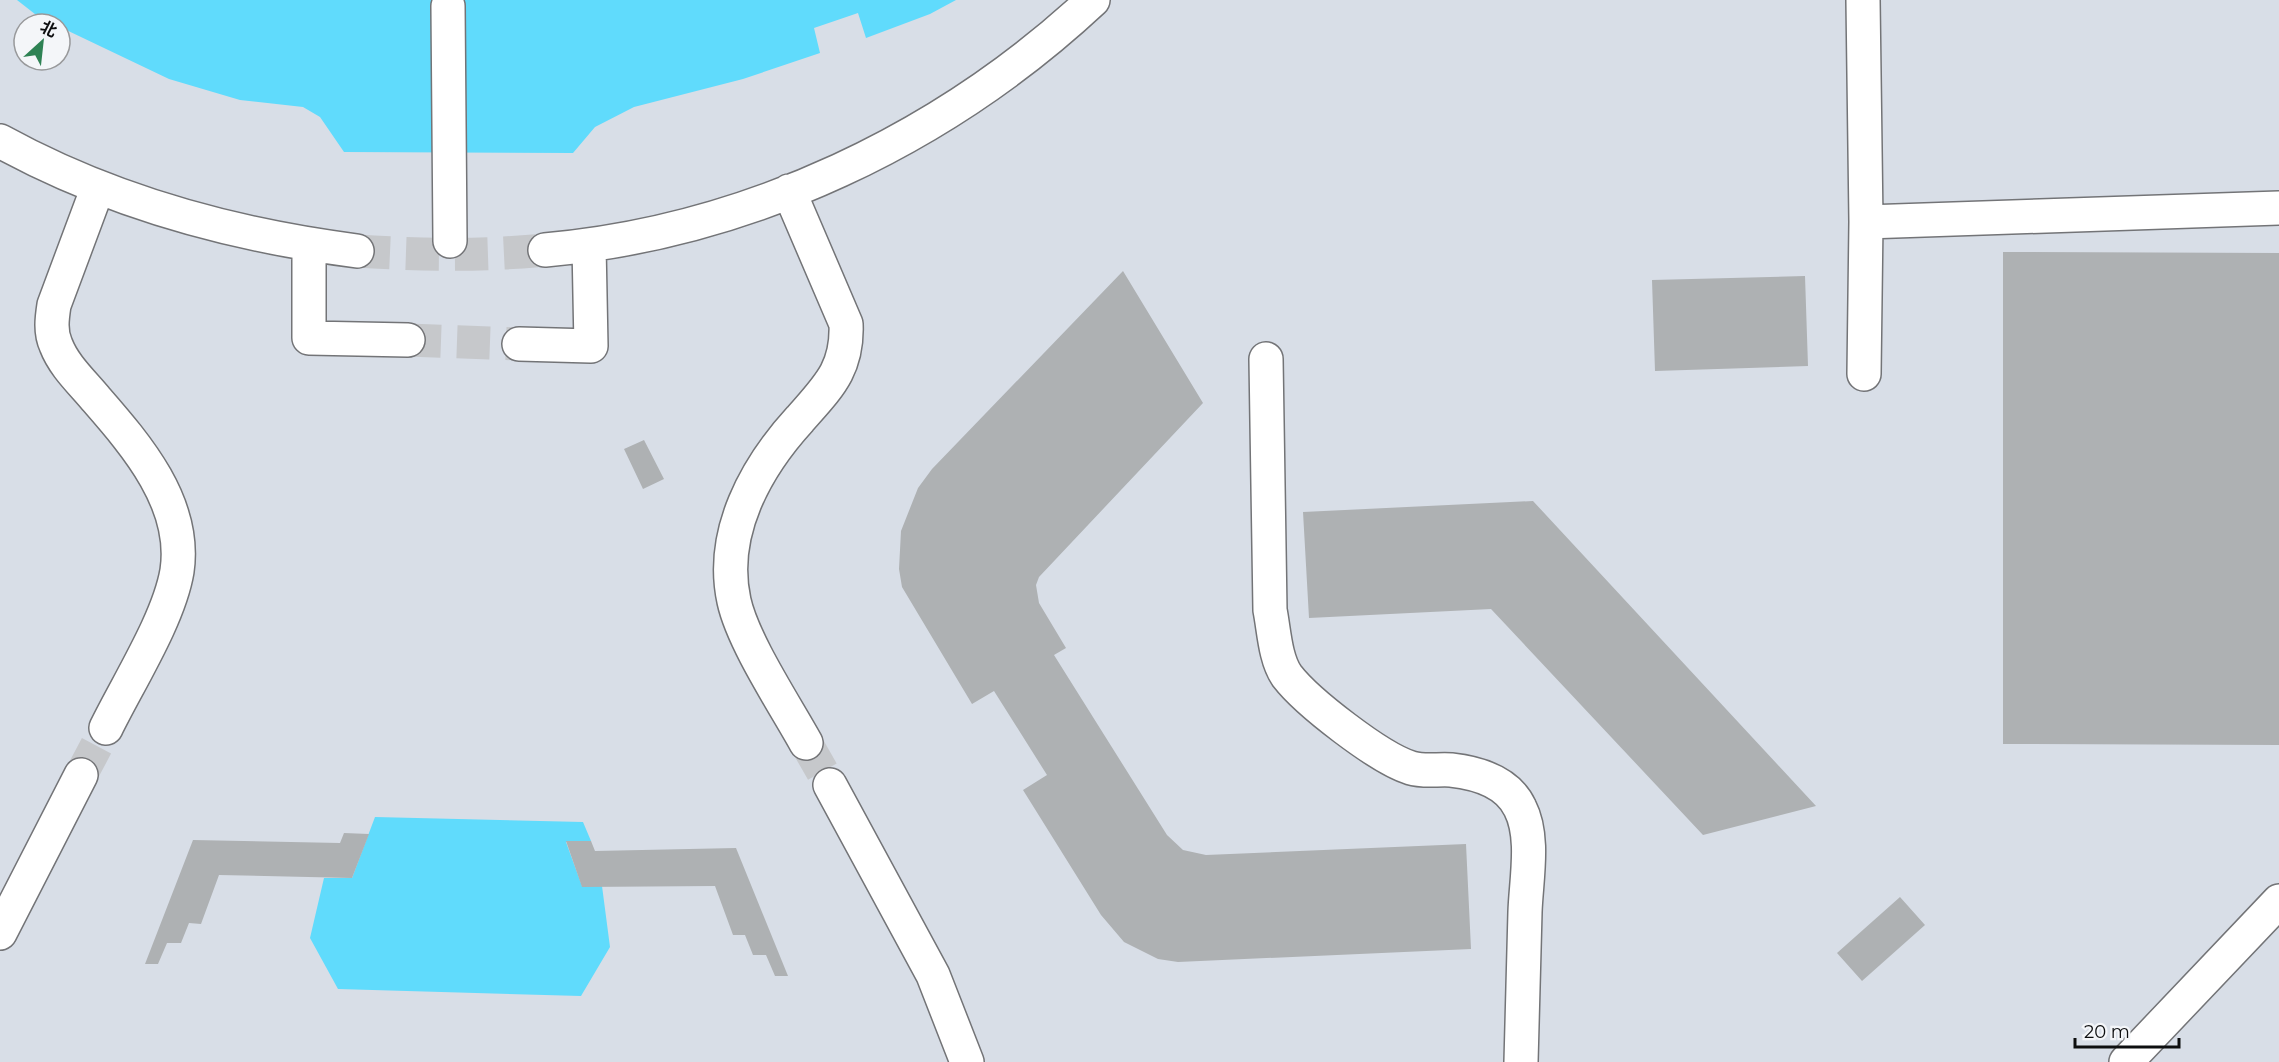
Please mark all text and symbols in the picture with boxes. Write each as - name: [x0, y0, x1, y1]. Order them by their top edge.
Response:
- north arrow: [12, 12, 72, 72]
- text: 北: [37, 17, 60, 41]
- scale bar: [2075, 1011, 2178, 1049]
- text: 20 m: [2084, 1021, 2130, 1043]

